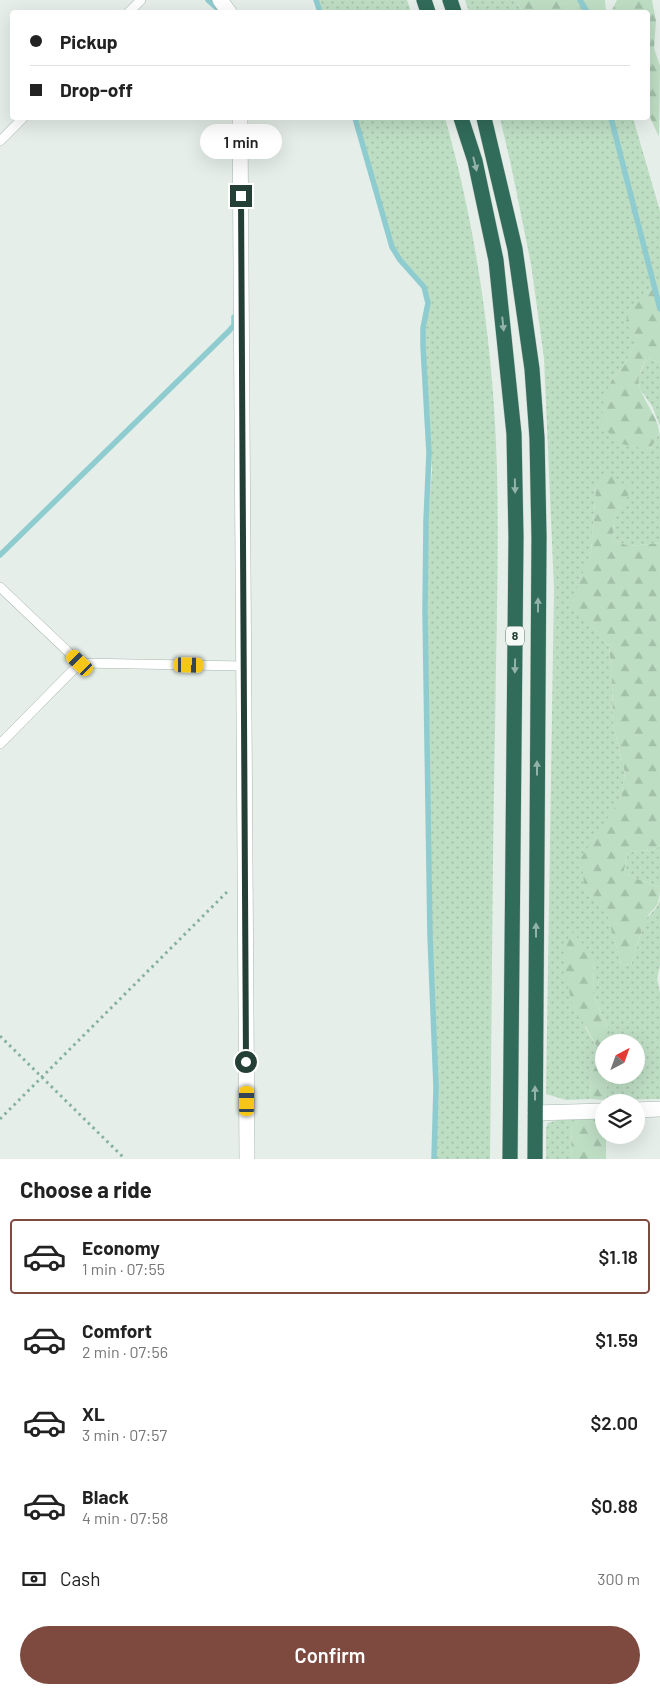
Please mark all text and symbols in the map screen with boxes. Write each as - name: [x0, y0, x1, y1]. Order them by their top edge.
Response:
- text: Pickup: [60, 30, 118, 53]
- text: Drop-off: [60, 78, 133, 101]
- callout: 1 min: [200, 124, 282, 158]
- text: 1 min: [224, 132, 258, 151]
- one-way arrow: [471, 157, 479, 172]
- route end: [230, 185, 252, 207]
- one-way arrow: [499, 316, 507, 332]
- one-way arrow: [511, 478, 519, 494]
- one-way arrow: [534, 597, 542, 613]
- road number: 8: [506, 626, 524, 646]
- car: [63, 647, 96, 679]
- car: [173, 657, 204, 673]
- one-way arrow: [511, 658, 519, 674]
- one-way arrow: [533, 760, 541, 776]
- one-way arrow: [532, 922, 540, 938]
- north arrow: [595, 1034, 645, 1084]
- map controls: [595, 1034, 645, 1144]
- route start: [235, 1051, 257, 1073]
- one-way arrow: [531, 1085, 539, 1101]
- car: [239, 1086, 254, 1116]
- button: layers: [595, 1094, 645, 1144]
- text: Choose a ride: [20, 1176, 152, 1202]
- icon: car: [22, 1234, 67, 1279]
- text: Economy: [82, 1236, 160, 1259]
- text: $1.18: [598, 1245, 638, 1268]
- text: 1 min · 07:55: [82, 1259, 165, 1278]
- icon: car: [22, 1317, 67, 1362]
- text: Comfort: [82, 1319, 152, 1342]
- text: $1.59: [595, 1328, 638, 1351]
- text: 2 min · 07:56: [82, 1342, 168, 1361]
- icon: car: [22, 1400, 67, 1445]
- text: XL: [82, 1402, 105, 1425]
- text: $2.00: [591, 1411, 638, 1434]
- text: 3 min · 07:57: [82, 1425, 167, 1444]
- icon: car: [22, 1483, 67, 1528]
- text: Black: [82, 1485, 129, 1508]
- text: $0.88: [591, 1494, 638, 1517]
- text: 4 min · 07:58: [82, 1508, 168, 1527]
- icon: cash: [20, 1565, 48, 1593]
- text: Cash: [60, 1567, 101, 1590]
- text: 300 m: [597, 1569, 640, 1588]
- button: Confirm: [20, 1626, 640, 1684]

